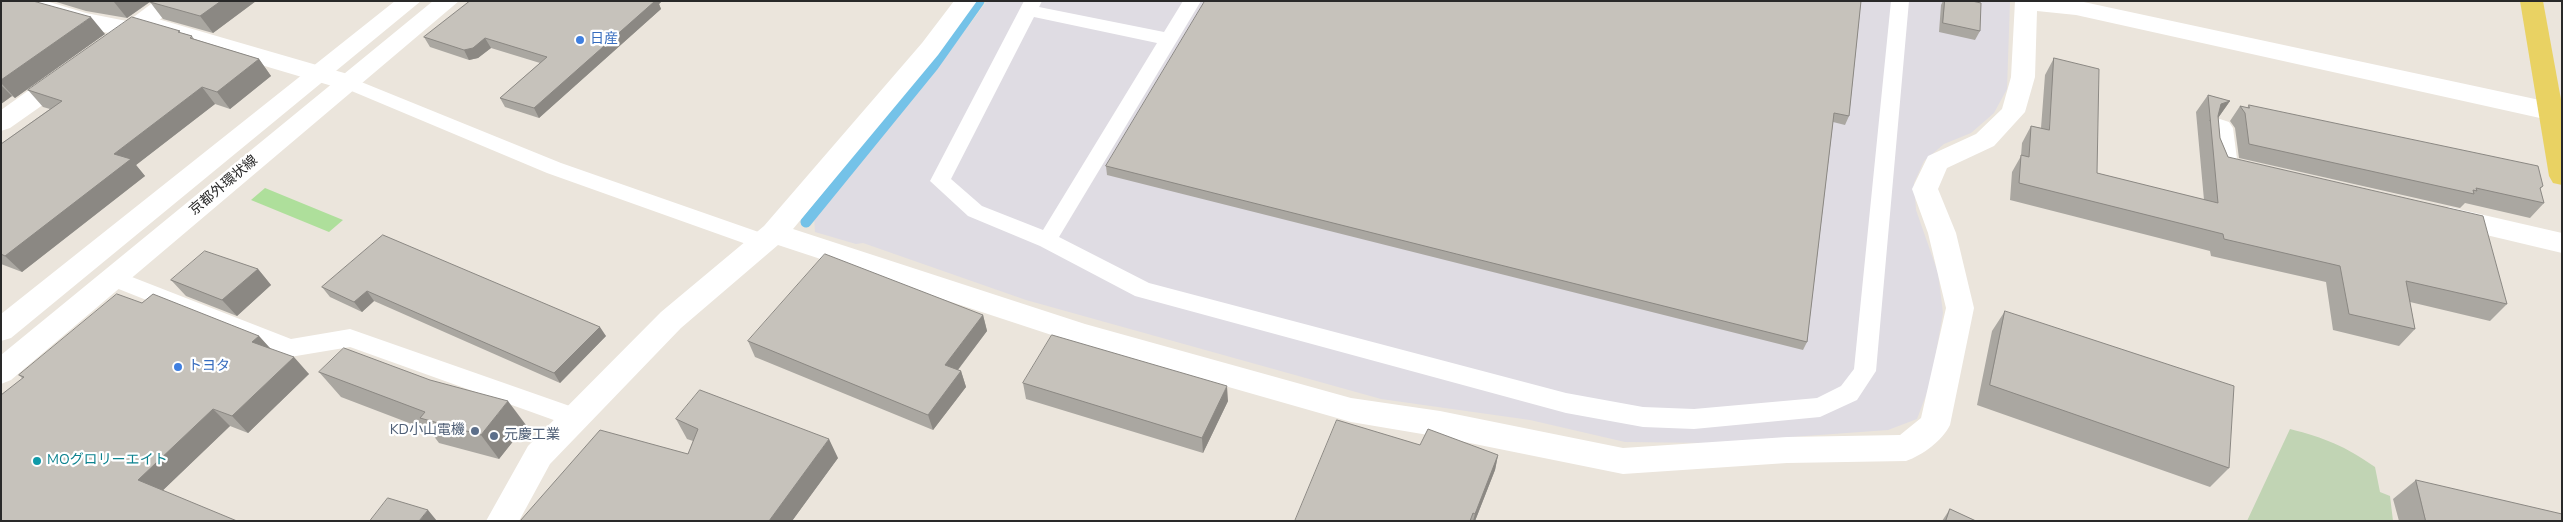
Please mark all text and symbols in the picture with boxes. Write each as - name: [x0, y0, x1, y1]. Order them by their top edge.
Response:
- place label: 日産: [590, 32, 618, 48]
- marker: 日産: [574, 34, 586, 46]
- street label: 京都外環状線: [186, 153, 262, 219]
- place label: トヨタ: [188, 359, 230, 375]
- marker: トヨタ: [172, 361, 184, 373]
- place label: KD小山電機: [390, 423, 465, 439]
- marker: KD小山電機: [469, 425, 481, 437]
- place label: 元慶工業: [504, 428, 560, 444]
- marker: 元慶工業: [488, 430, 500, 442]
- place label: MOグロリーエイト: [47, 453, 168, 469]
- marker: MOグロリーエイト: [31, 455, 43, 467]

